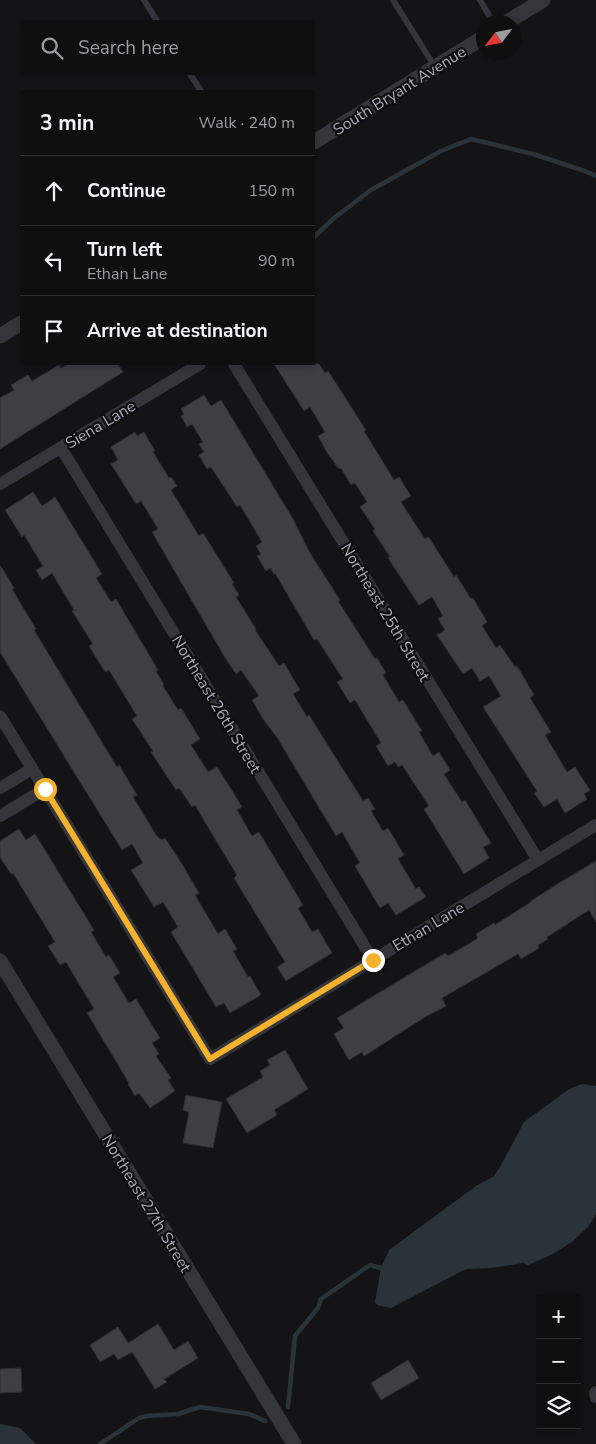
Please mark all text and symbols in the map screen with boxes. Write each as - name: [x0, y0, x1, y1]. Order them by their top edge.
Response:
- north arrow: [476, 15, 521, 60]
- search box: [20, 20, 315, 75]
- icon: search: [38, 34, 66, 62]
- text: Search here: [78, 35, 179, 61]
- street label: South Bryant Avenue: [329, 41, 470, 141]
- text: 3 min: [40, 109, 94, 137]
- text: Walk · 240 m: [199, 112, 295, 134]
- icon: ahead: [40, 177, 68, 205]
- text: Continue: [87, 178, 166, 204]
- text: 150 m: [248, 180, 295, 202]
- text: Turn left: [87, 237, 162, 263]
- icon: left: [40, 247, 68, 275]
- text: 90 m: [258, 250, 295, 272]
- text: Ethan Lane: [87, 263, 167, 285]
- icon: arrive: [40, 317, 68, 345]
- text: Arrive at destination: [87, 318, 268, 344]
- street label: Siena Lane: [61, 395, 140, 455]
- street label: Northeast 25th Street: [335, 539, 435, 686]
- street label: Northeast 26th Street: [166, 631, 266, 778]
- route start: [34, 778, 57, 801]
- street label: Ethan Lane: [388, 897, 469, 957]
- route end: [362, 949, 385, 972]
- street label: Northeast 27th Street: [96, 1130, 196, 1277]
- map controls: [536, 1294, 581, 1429]
- button: +: [536, 1294, 581, 1339]
- button: −: [536, 1339, 581, 1384]
- button: layers: [536, 1384, 581, 1429]

